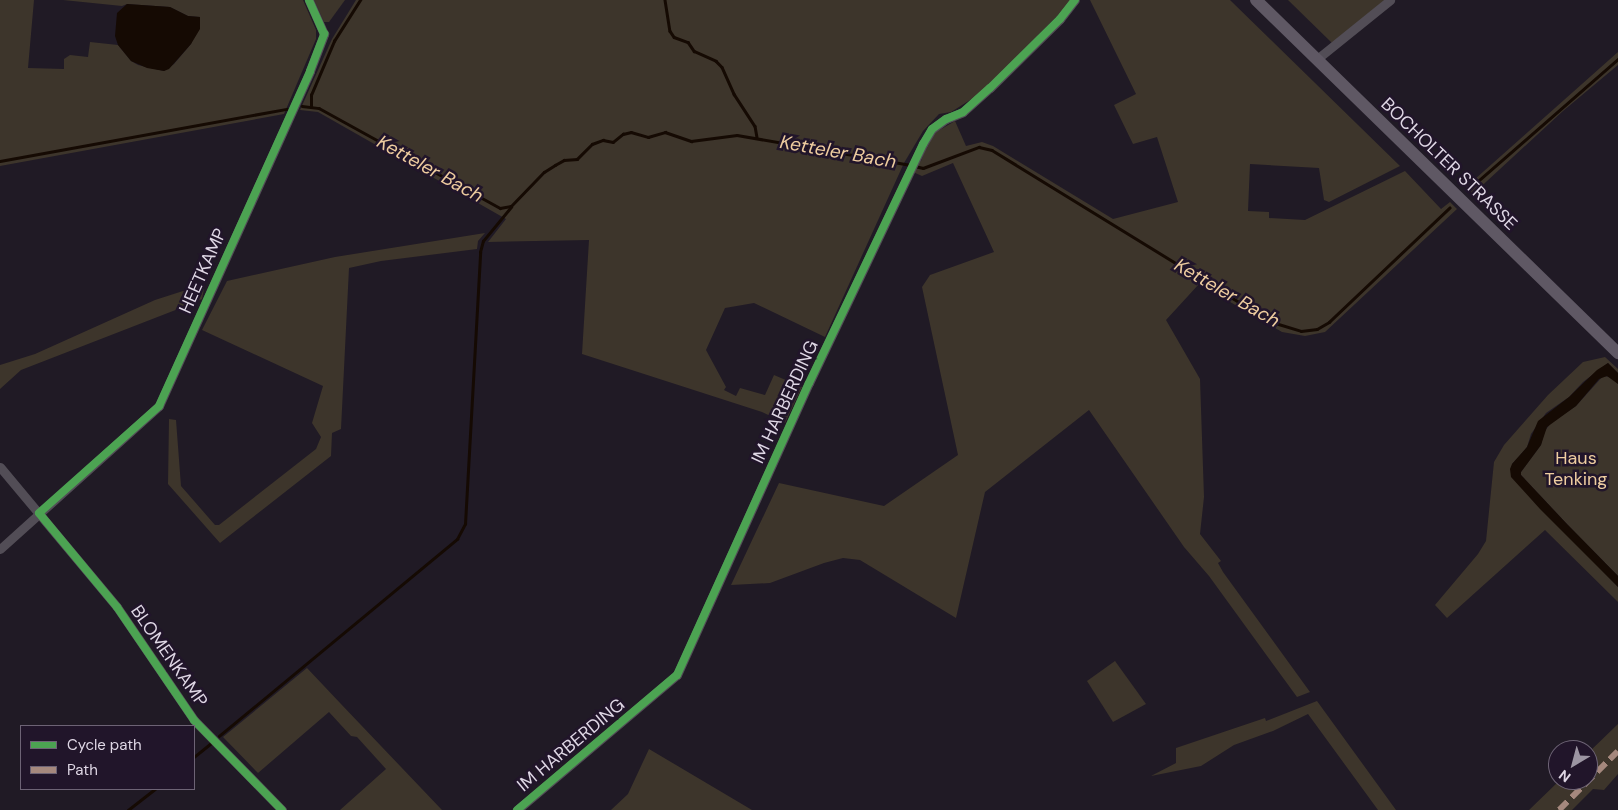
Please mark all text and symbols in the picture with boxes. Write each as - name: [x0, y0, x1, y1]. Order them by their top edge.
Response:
- street label: BOCHOLTER STRASSE: [1376, 93, 1522, 235]
- water label: Ketteler Bach: [373, 130, 487, 208]
- water label: Ketteler Bach: [778, 131, 898, 173]
- street label: HEETKAMP: [175, 225, 231, 317]
- water label: Ketteler Bach: [1170, 254, 1284, 332]
- street label: IM HARBERDING: [747, 337, 823, 467]
- park label: Haus Tenking: [1545, 448, 1607, 490]
- street label: BLOMENKAMP: [126, 601, 212, 711]
- street label: IM HARBERDING: [513, 694, 629, 796]
- legend: [20, 725, 195, 790]
- text: Cycle path: [67, 735, 142, 755]
- north arrow: [1548, 740, 1598, 790]
- text: Path: [67, 760, 98, 780]
- text: N: [1555, 766, 1574, 786]

